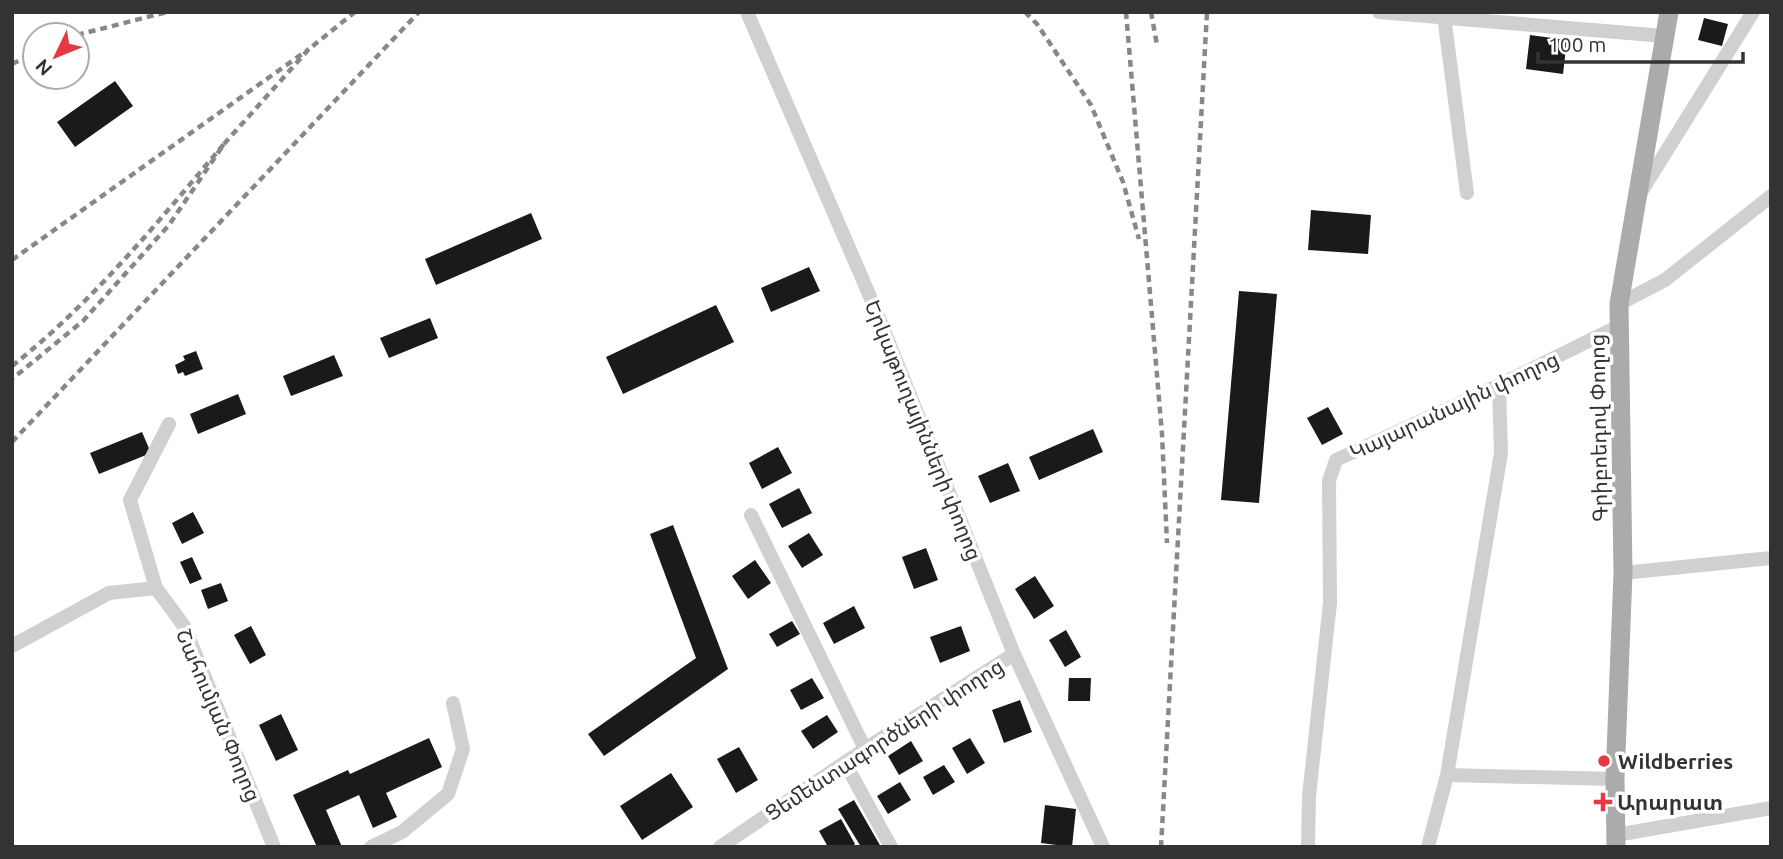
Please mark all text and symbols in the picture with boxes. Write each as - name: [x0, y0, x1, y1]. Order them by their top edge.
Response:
- north arrow: [21, 21, 91, 91]
- scale bar: [1538, 21, 1743, 65]
- text: 100 m: [1548, 32, 1606, 56]
- text: N: [31, 55, 56, 80]
- street label: Երկաթուղայինների փողոց: [860, 296, 987, 564]
- street label: Գրիբոեդով Փողոց: [1584, 334, 1613, 522]
- street label: Կայարանային փողոց: [1346, 346, 1563, 465]
- street label: Շահումյան Փողոց: [171, 625, 266, 805]
- street label: Ցեմենտագործների փողոց: [761, 653, 1008, 826]
- place label: Wildberries: [1618, 749, 1733, 773]
- marker: Wildberries: [1596, 753, 1612, 769]
- place label: Արարատ: [1617, 790, 1723, 815]
- marker: Արարատ: [1595, 794, 1611, 810]

